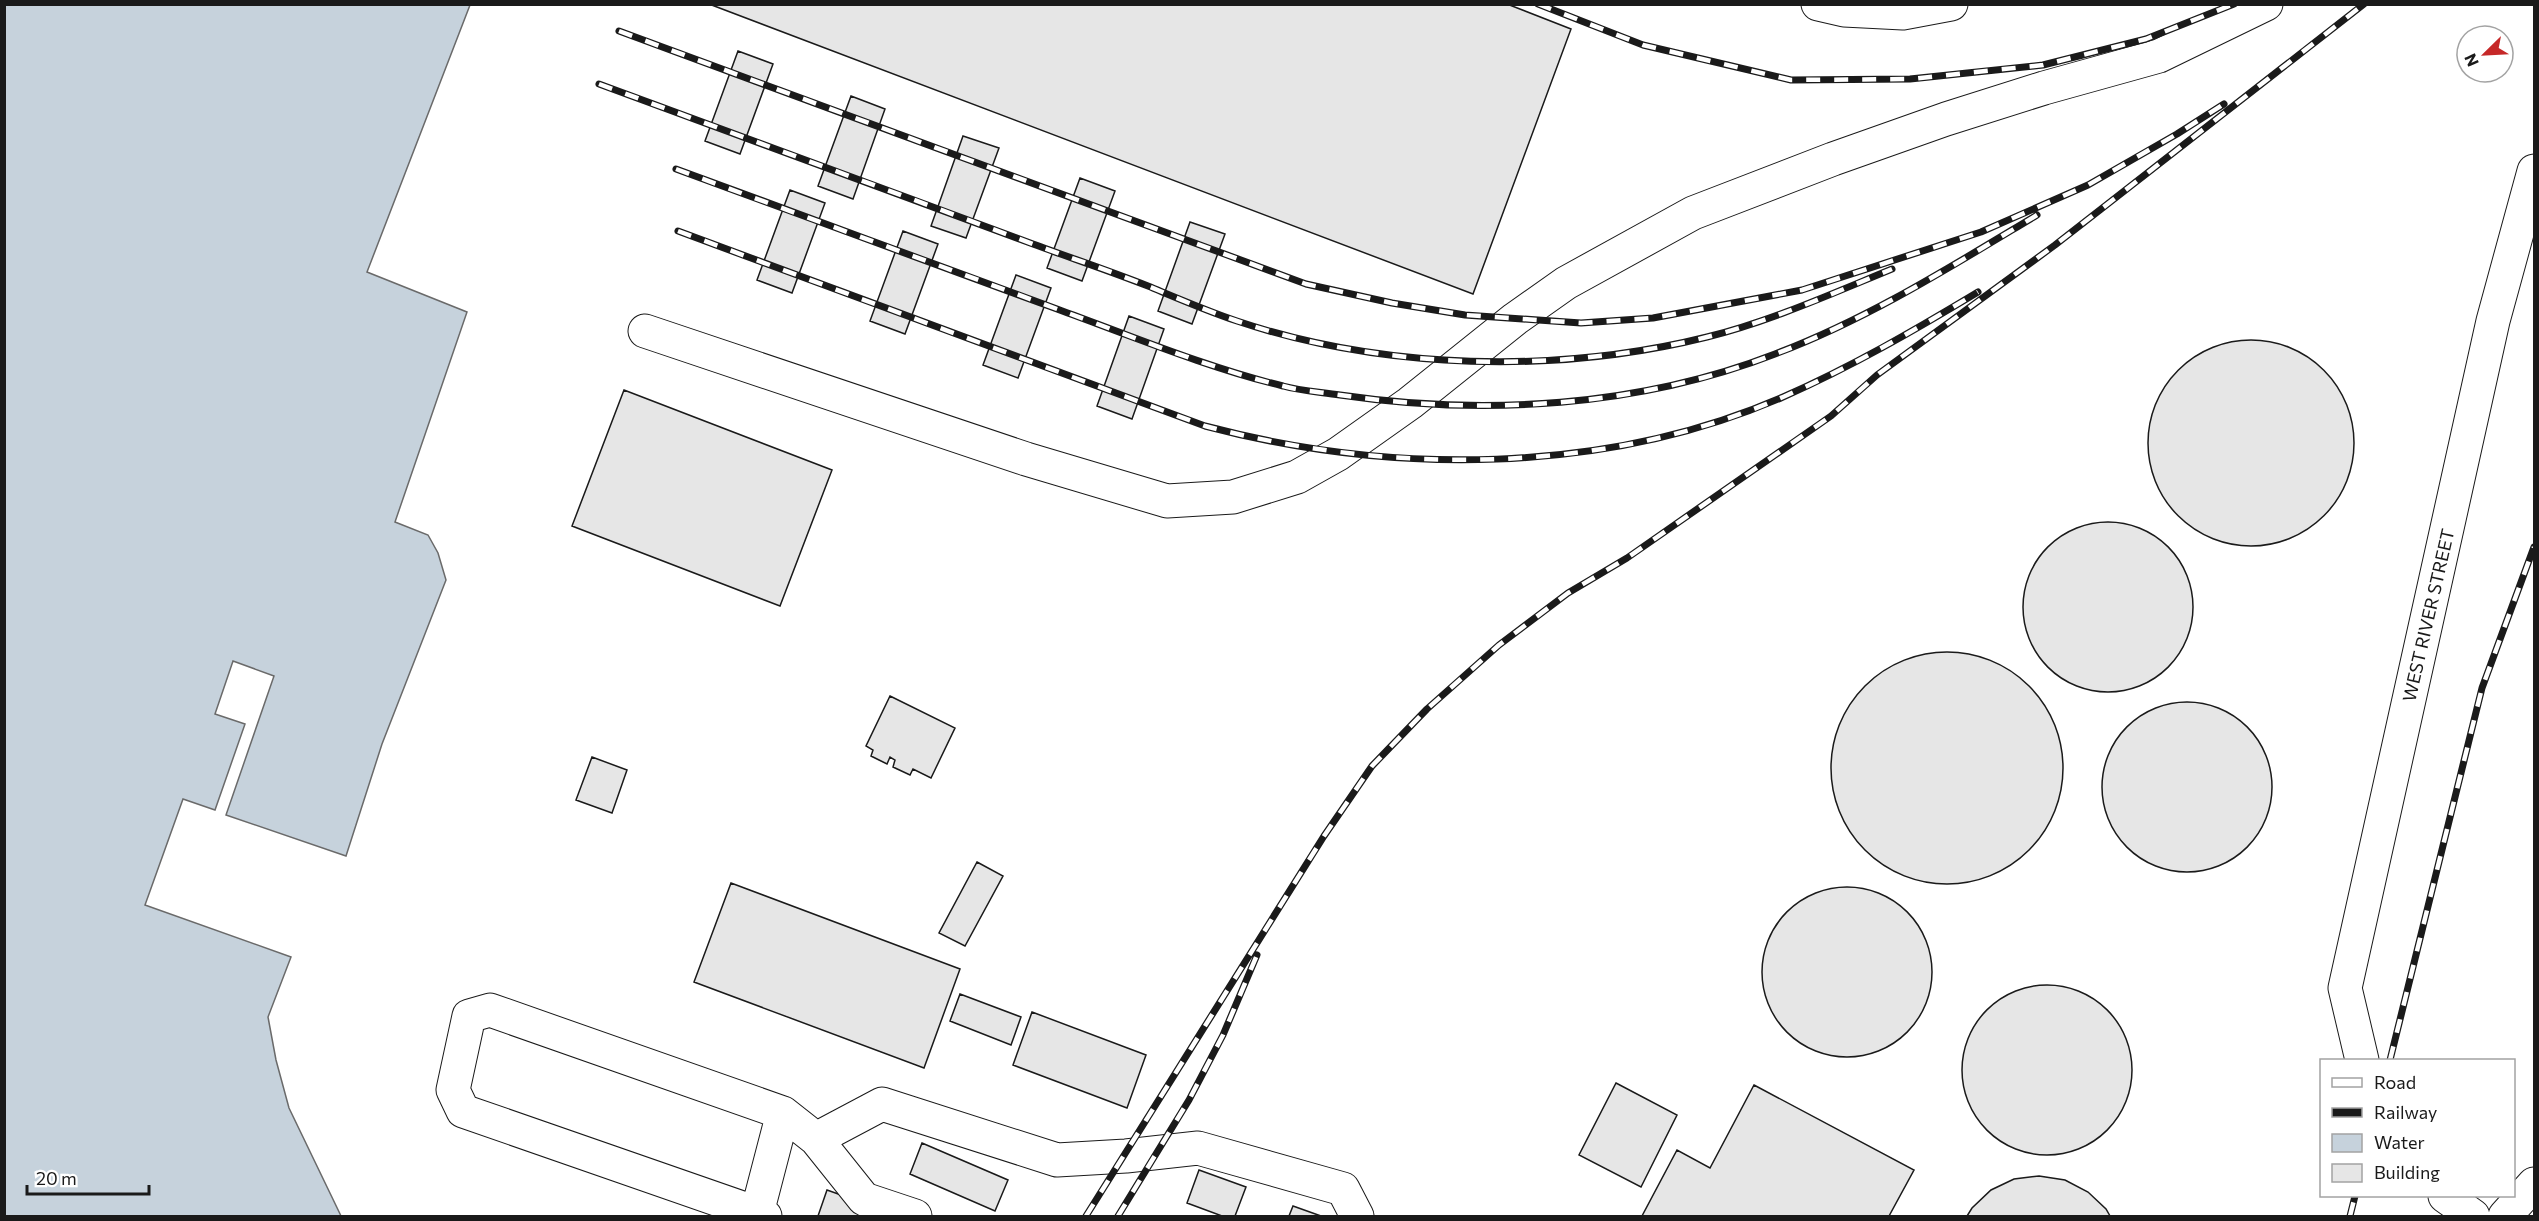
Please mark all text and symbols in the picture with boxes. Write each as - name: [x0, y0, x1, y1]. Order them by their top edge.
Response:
- north arrow: [2455, 24, 2515, 84]
- text: N: [2460, 51, 2482, 70]
- street label: WEST RIVER STREET: [2397, 526, 2459, 704]
- legend: [2320, 1059, 2515, 1197]
- text: Road: [2374, 1071, 2416, 1093]
- text: Railway: [2374, 1101, 2437, 1123]
- text: Water: [2374, 1131, 2425, 1153]
- scale bar: [27, 1158, 148, 1196]
- text: Building: [2374, 1161, 2440, 1183]
- text: 20 m: [36, 1167, 77, 1189]

